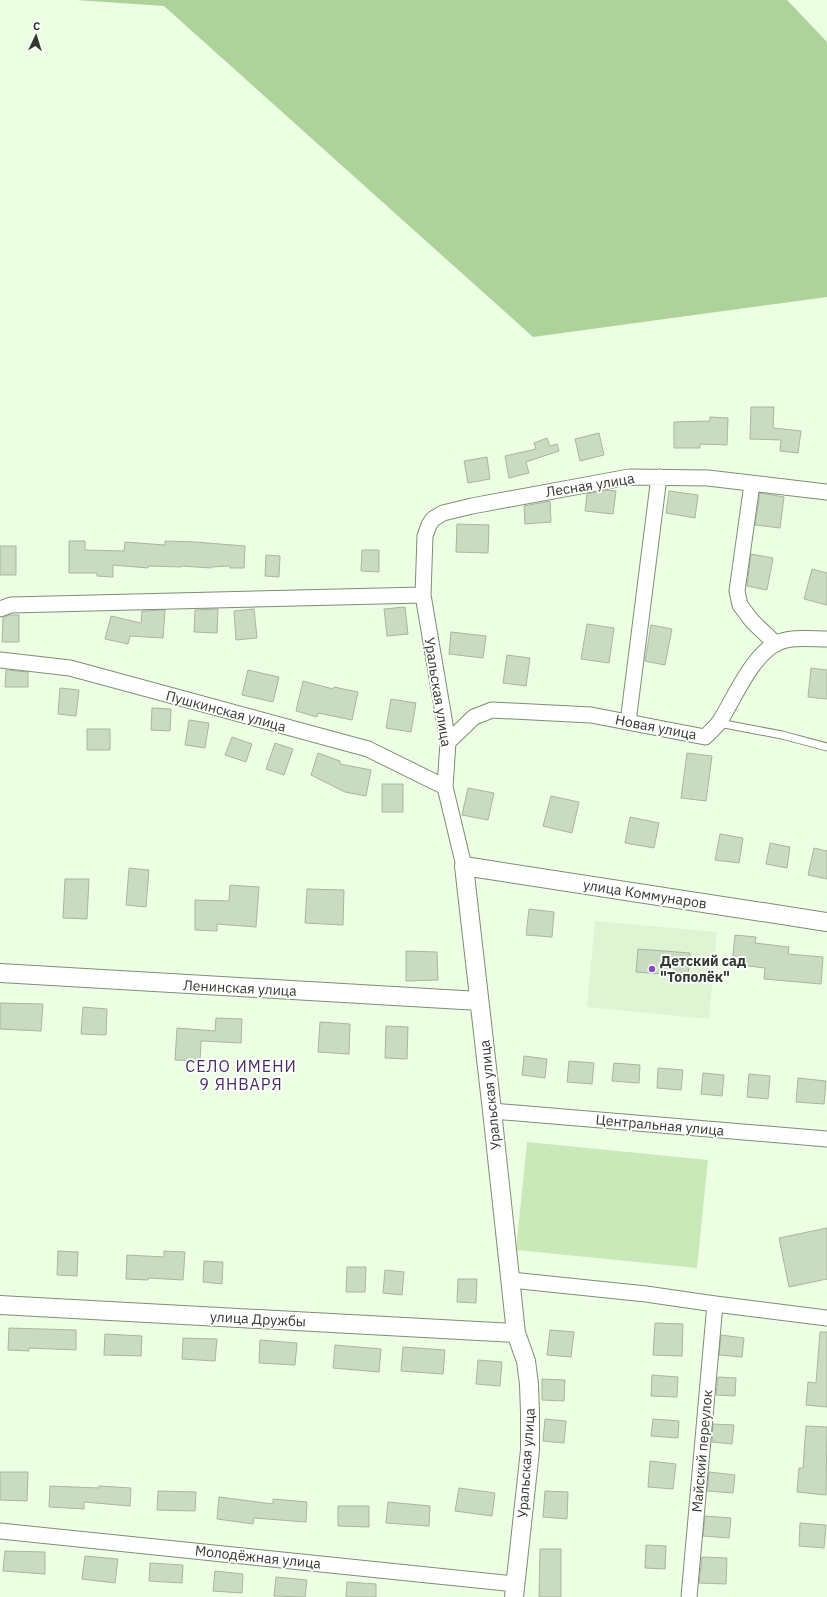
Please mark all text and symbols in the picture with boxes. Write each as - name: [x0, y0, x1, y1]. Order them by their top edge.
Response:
- north arrow: [16, 16, 56, 56]
- text: С: [33, 19, 41, 33]
- street label: Лесная улица: [544, 469, 636, 501]
- street label: Уральская улица: [420, 636, 456, 748]
- street label: Пушкинская улица: [164, 686, 289, 736]
- street label: Новая улица: [614, 710, 699, 744]
- street label: улица Коммунаров: [582, 875, 708, 913]
- place label: Детский сад "Тополёк": [660, 952, 746, 986]
- marker: Детский сад "Тополёк": [647, 964, 657, 974]
- street label: Ленинская улица: [183, 976, 298, 1000]
- street label: Уральская улица: [475, 1039, 505, 1151]
- district label: СЕЛО ИМЕНИ 9 ЯНВАРЯ: [185, 1056, 297, 1094]
- street label: Центральная улица: [595, 1110, 725, 1140]
- street label: улица Дружбы: [210, 1307, 306, 1331]
- street label: Майский переулок: [688, 1389, 716, 1513]
- street label: Уральская улица: [513, 1407, 539, 1519]
- street label: Молодёжная улица: [194, 1541, 322, 1573]

